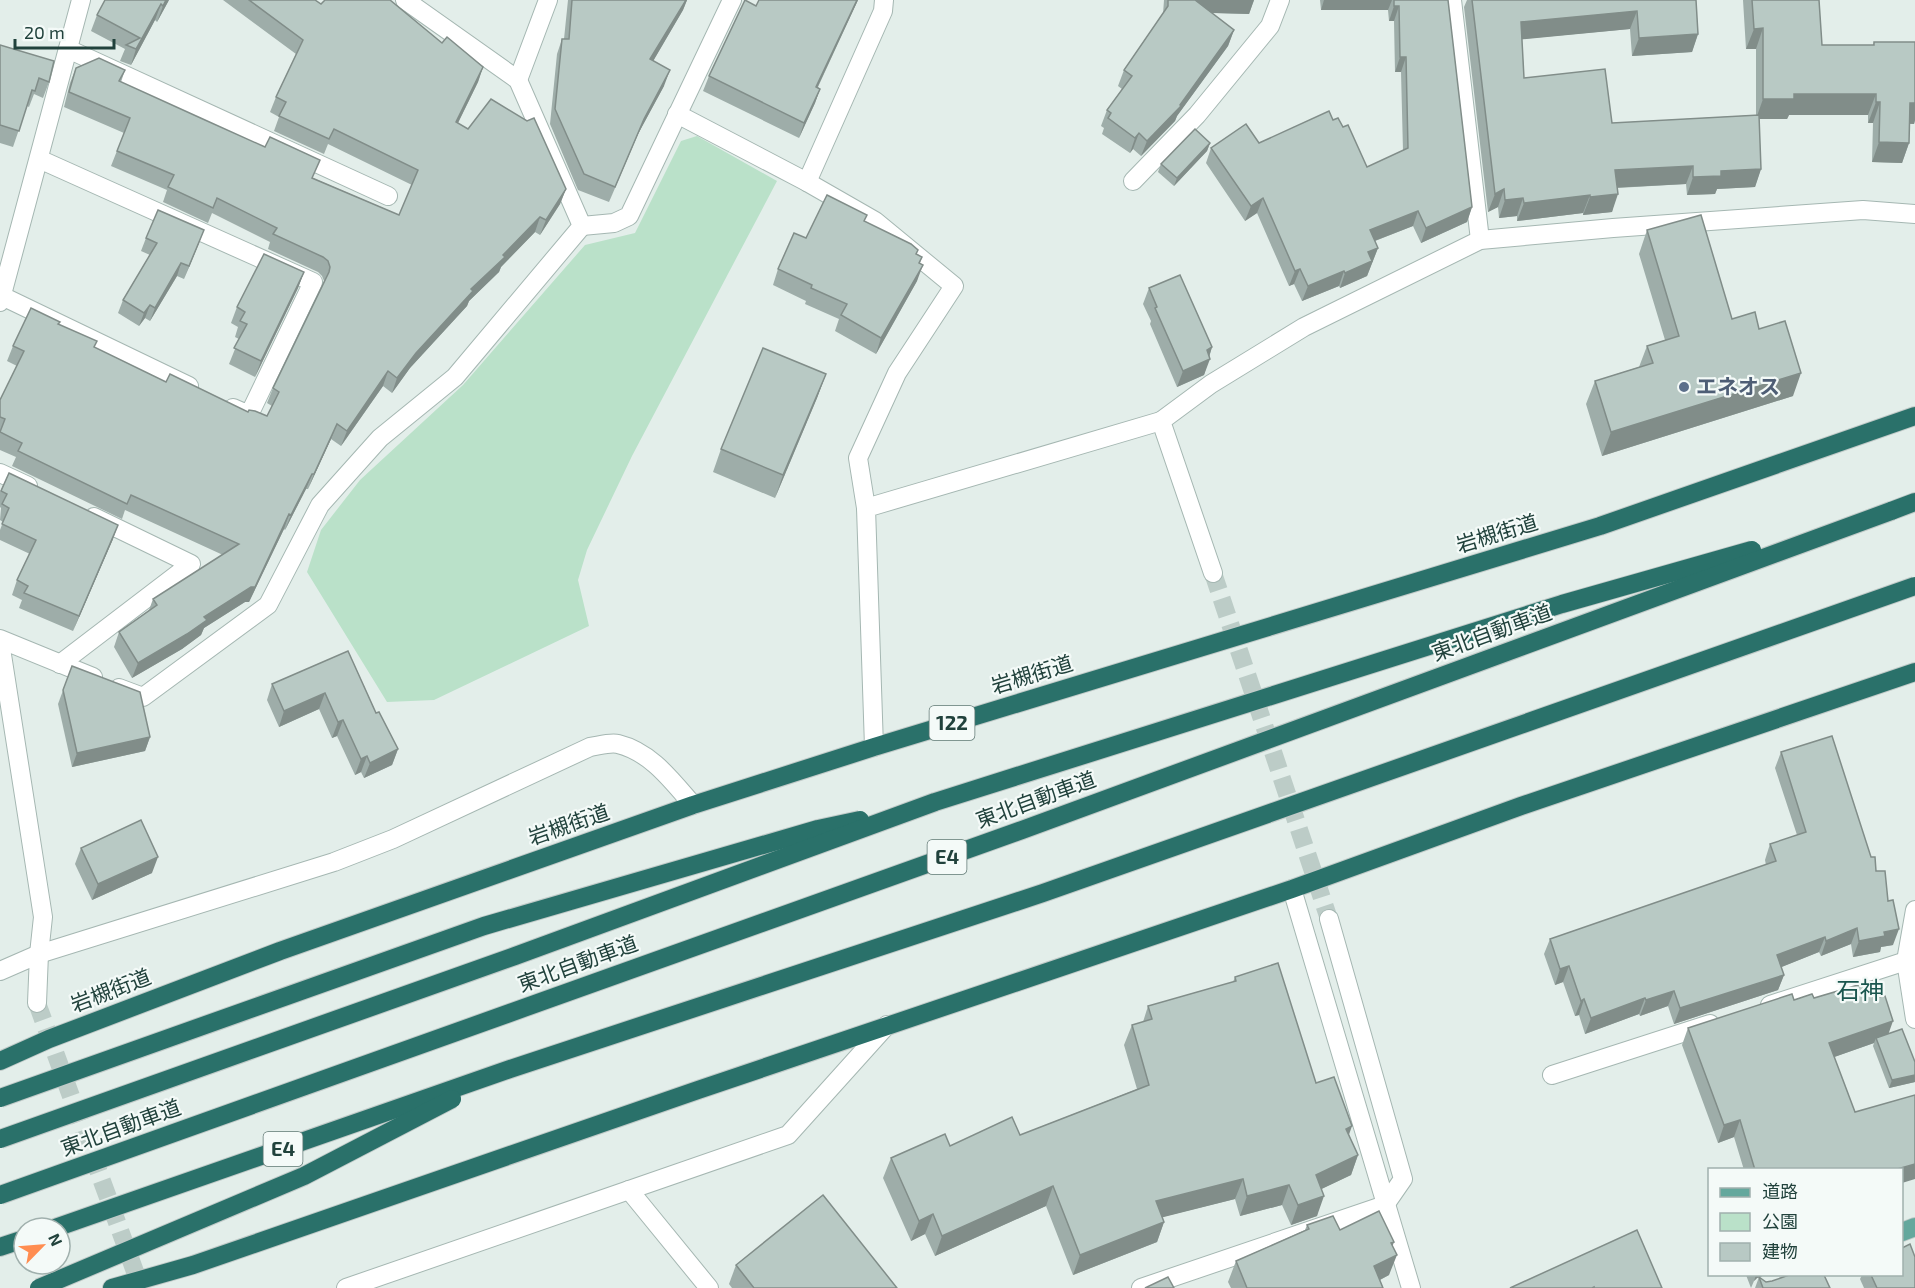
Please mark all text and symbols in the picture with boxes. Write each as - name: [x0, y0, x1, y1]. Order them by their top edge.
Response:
- scale bar: [15, 12, 114, 50]
- text: 20 m: [24, 21, 65, 43]
- place label: エネオス: [1696, 373, 1780, 398]
- marker: エネオス: [1677, 380, 1691, 394]
- street label: 岩槻街道: [1453, 508, 1540, 557]
- street label: 東北自動車道: [1428, 598, 1555, 665]
- street label: 岩槻街道: [988, 649, 1075, 698]
- road number: 122: [930, 706, 974, 740]
- street label: 東北自動車道: [972, 765, 1099, 832]
- street label: 岩槻街道: [525, 798, 612, 849]
- road number: E4: [928, 840, 966, 874]
- street label: 東北自動車道: [514, 929, 641, 996]
- street label: 岩槻街道: [67, 963, 154, 1016]
- district label: 石神: [1836, 975, 1884, 1004]
- street label: 東北自動車道: [57, 1093, 184, 1160]
- road number: E4: [264, 1132, 302, 1166]
- legend: [1708, 1168, 1903, 1276]
- text: 道路: [1762, 1180, 1798, 1202]
- text: 公園: [1762, 1210, 1798, 1232]
- north arrow: [12, 1216, 72, 1276]
- text: N: [45, 1230, 67, 1249]
- text: 建物: [1762, 1240, 1798, 1262]

